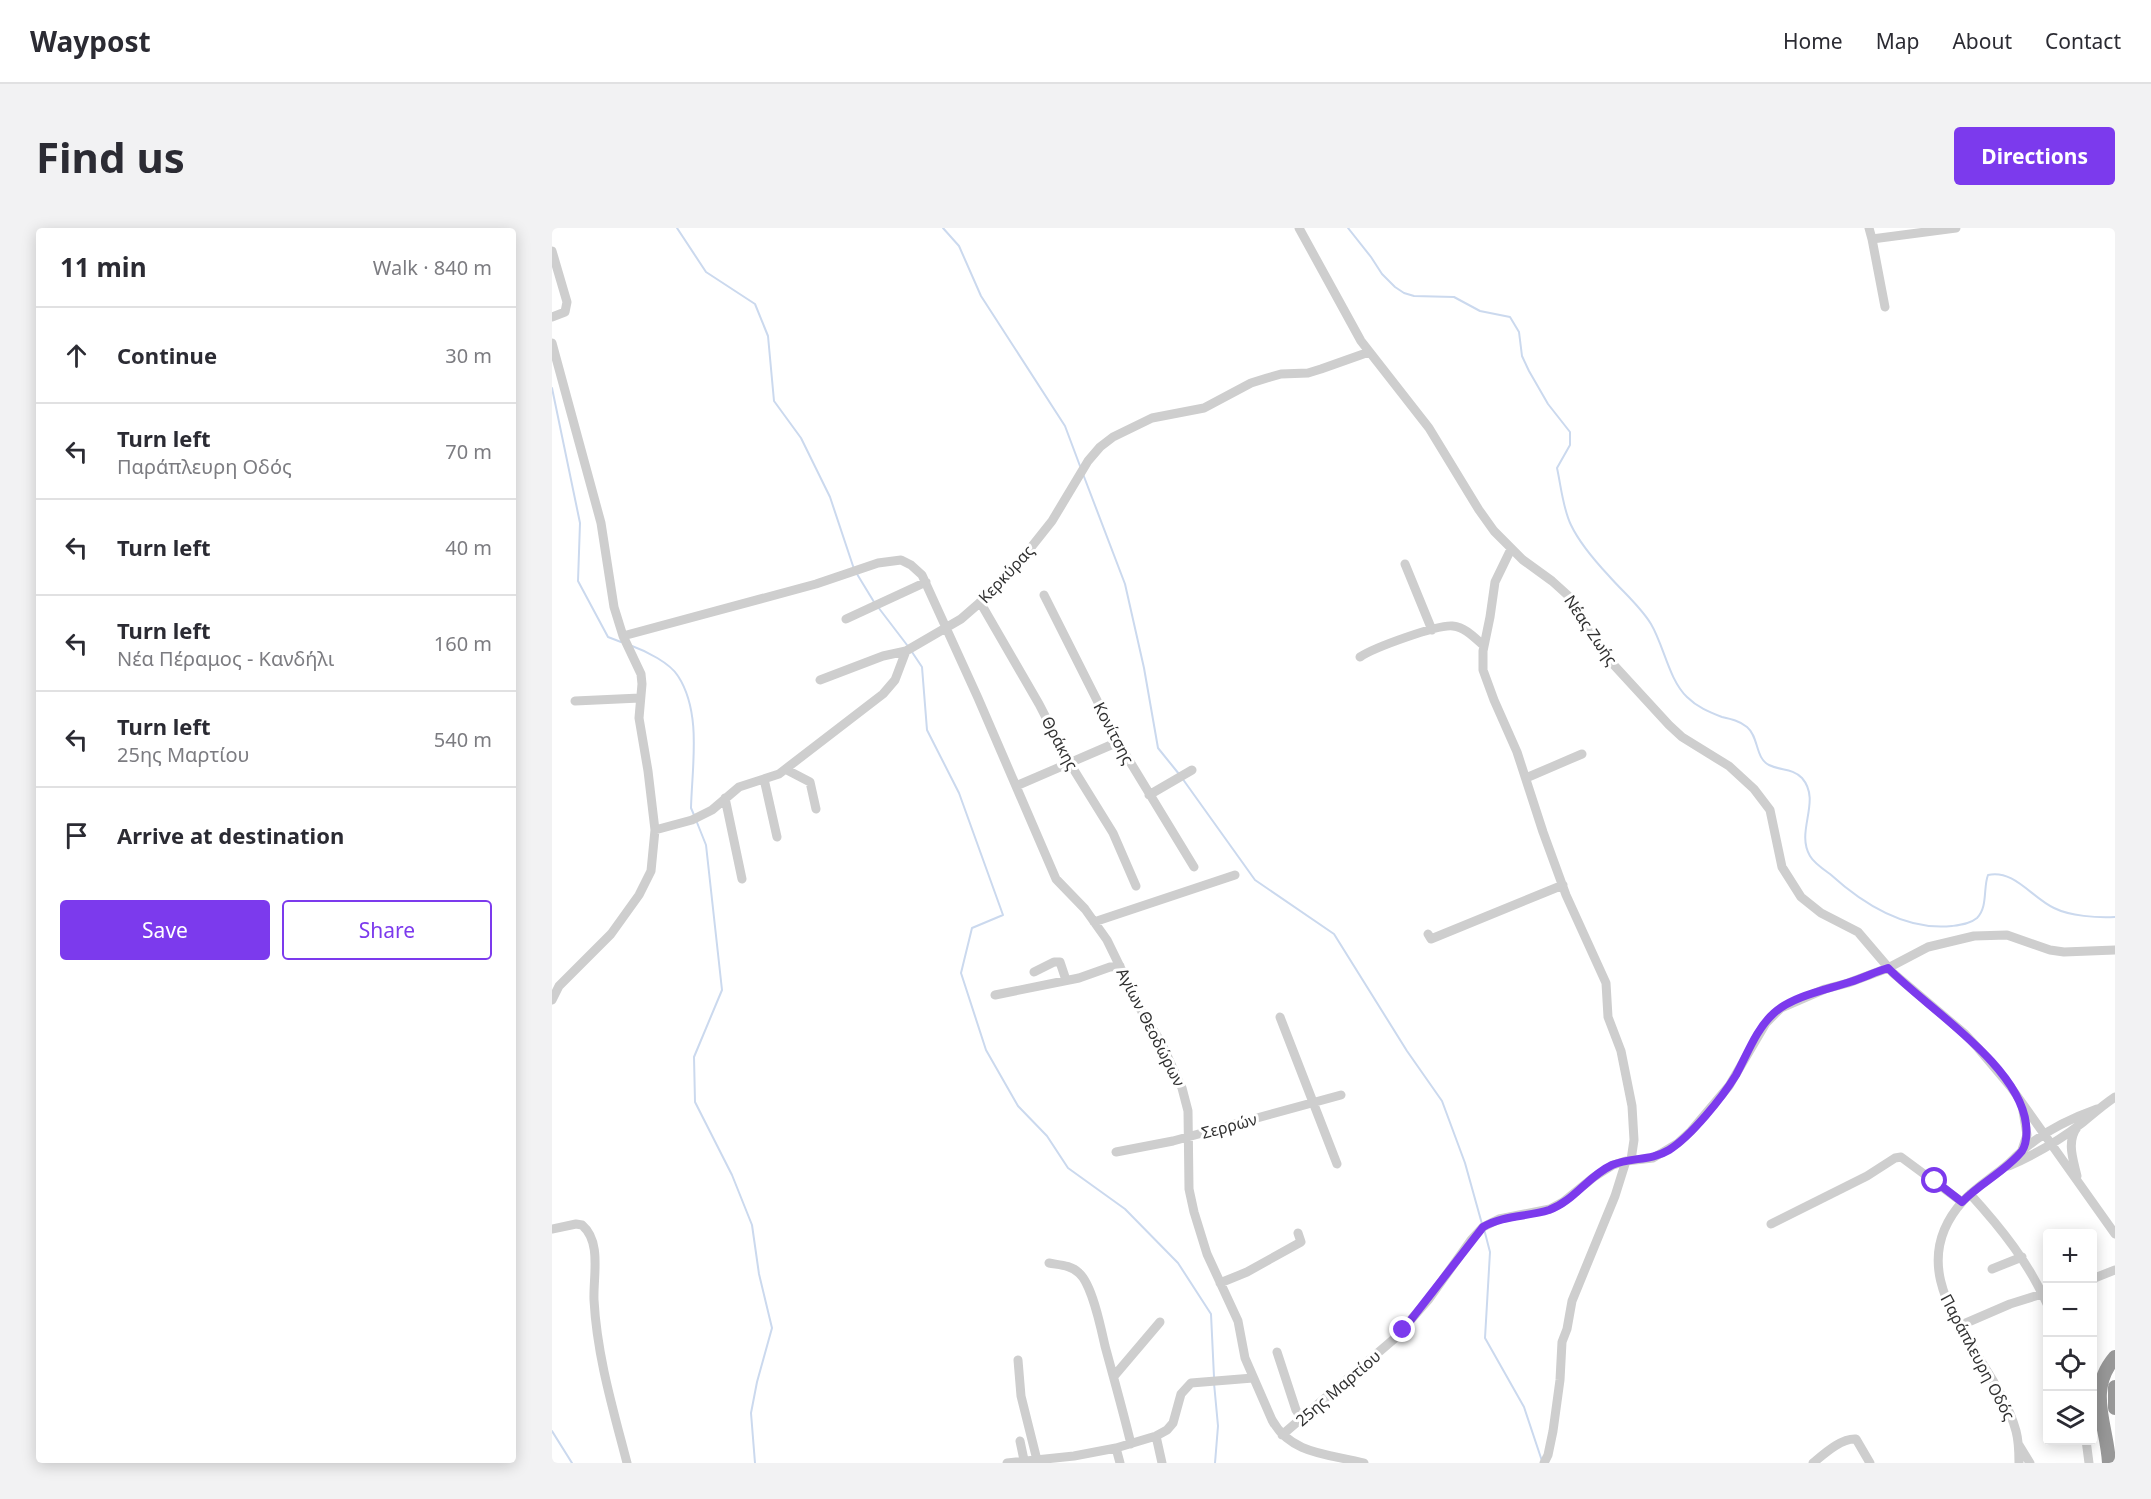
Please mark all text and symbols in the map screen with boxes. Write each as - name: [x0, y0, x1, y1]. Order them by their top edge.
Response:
- text: Waypost: [30, 22, 151, 60]
- text: Home: [1783, 27, 1843, 55]
- text: Map: [1876, 27, 1919, 55]
- text: About: [1952, 27, 2012, 55]
- text: Contact: [2045, 27, 2121, 55]
- button: Directions: [1954, 127, 2115, 185]
- text: Find us: [36, 128, 185, 185]
- text: 11 min: [60, 249, 147, 285]
- text: Walk · 840 m: [373, 254, 492, 281]
- icon: ahead: [60, 339, 93, 372]
- text: Continue: [117, 340, 217, 370]
- text: 30 m: [445, 342, 492, 369]
- text: Turn left: [117, 423, 211, 453]
- icon: left: [60, 435, 93, 468]
- text: 70 m: [445, 438, 492, 465]
- text: Παράπλευρη Οδός: [117, 453, 292, 480]
- icon: left: [60, 531, 93, 564]
- text: Turn left: [117, 532, 211, 562]
- text: 40 m: [445, 534, 492, 561]
- street label: Κερκύρας: [973, 540, 1039, 608]
- street label: Νέας Ζωής: [1559, 590, 1623, 670]
- text: Turn left: [117, 615, 211, 645]
- icon: left: [60, 627, 93, 660]
- text: 160 m: [434, 630, 492, 657]
- text: Νέα Πέραμος - Κανδήλι: [117, 645, 334, 672]
- street label: Κονίτσης: [1088, 698, 1140, 768]
- text: Turn left: [117, 711, 211, 741]
- street label: Θράκης: [1037, 712, 1083, 774]
- icon: left: [60, 723, 93, 756]
- text: 540 m: [434, 726, 492, 753]
- text: 25ης Μαρτίου: [117, 741, 249, 768]
- icon: arrive: [60, 819, 93, 852]
- text: Arrive at destination: [117, 820, 344, 850]
- button: Save: [60, 900, 270, 960]
- button: Share: [282, 900, 492, 960]
- street label: Αγίων Θεοδώρων: [1112, 964, 1190, 1090]
- street label: Σερρών: [1199, 1108, 1259, 1144]
- route start: [1921, 1167, 1947, 1193]
- map controls: [2043, 1229, 2097, 1445]
- button: +: [2043, 1229, 2097, 1283]
- button: −: [2043, 1283, 2097, 1337]
- street label: Παράπλευρη Οδός: [1935, 1290, 2021, 1424]
- route end: [1389, 1316, 1415, 1342]
- button: locate: [2043, 1337, 2097, 1391]
- street label: 25ης Μαρτίου: [1291, 1345, 1385, 1431]
- button: layers: [2043, 1391, 2097, 1445]

